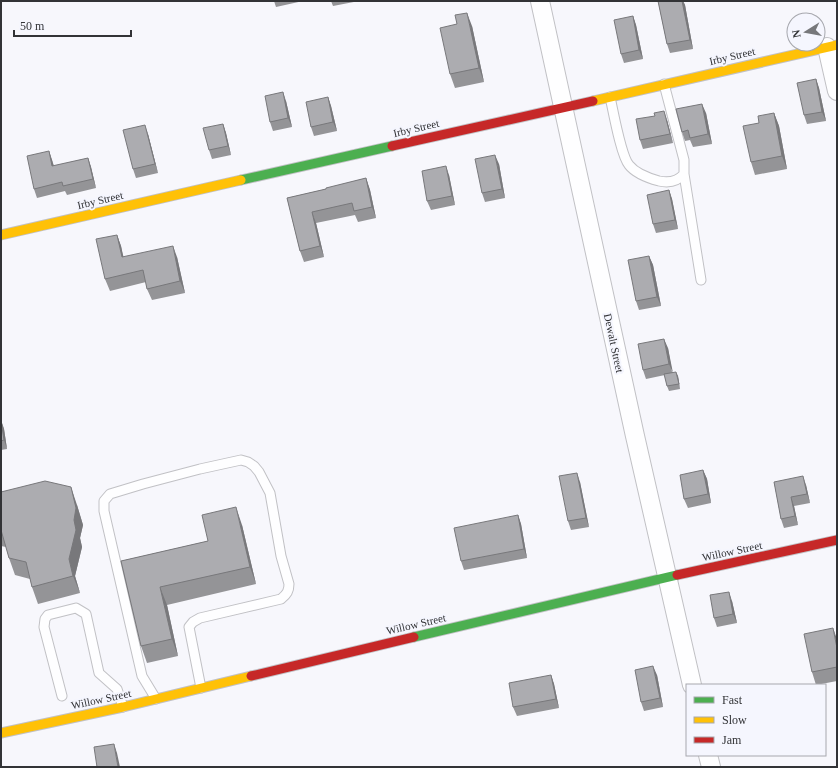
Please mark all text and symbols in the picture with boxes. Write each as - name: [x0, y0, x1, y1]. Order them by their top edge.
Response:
- scale bar: [14, 12, 131, 38]
- north arrow: [786, 12, 826, 52]
- text: 50 m: [20, 19, 45, 33]
- text: N: [790, 29, 803, 39]
- street label: Irby Street: [708, 45, 756, 67]
- street label: Irby Street: [392, 117, 440, 139]
- street label: Irby Street: [76, 189, 124, 211]
- street label: Dewalt Street: [602, 312, 626, 374]
- street label: Willow Street: [701, 539, 763, 563]
- street label: Willow Street: [385, 611, 447, 637]
- legend: [686, 684, 826, 756]
- street label: Willow Street: [70, 687, 132, 711]
- text: Fast: [722, 693, 743, 707]
- text: Slow: [722, 713, 747, 727]
- text: Jam: [722, 733, 742, 747]

